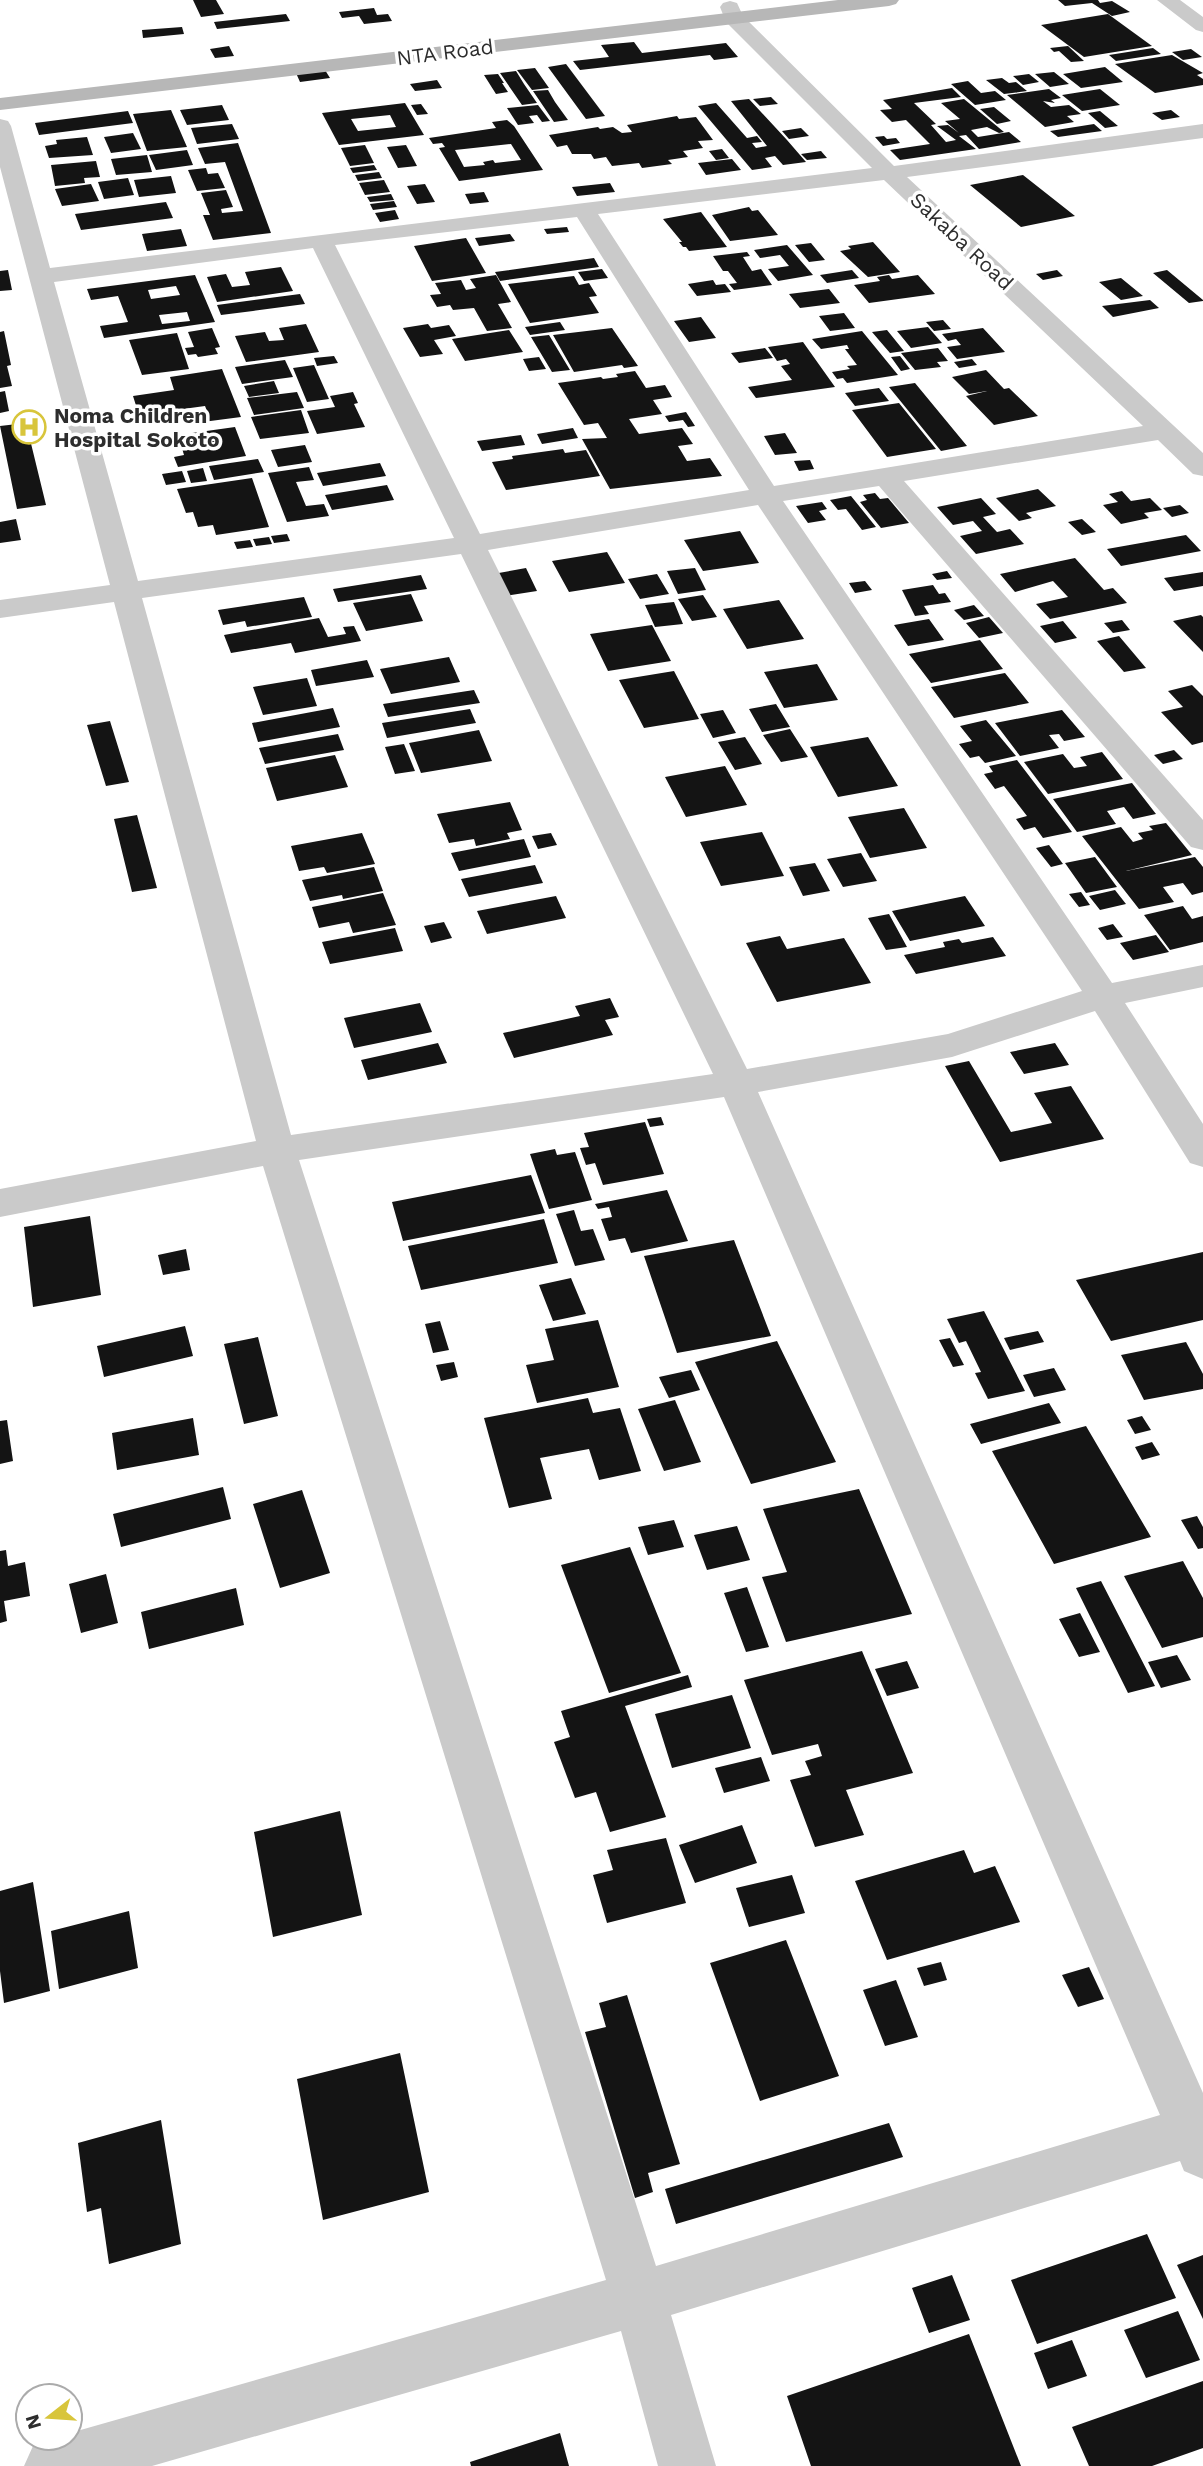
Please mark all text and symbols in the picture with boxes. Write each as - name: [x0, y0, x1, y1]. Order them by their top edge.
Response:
- street label: NTA Road: [395, 34, 495, 70]
- street label: Sakaba Road: [905, 187, 1019, 295]
- place label: Noma Children Hospital Sokoto: [54, 403, 220, 452]
- hospital icon: Noma Children Hospital Sokoto: [10, 408, 48, 446]
- north arrow: [14, 2382, 84, 2452]
- text: N: [20, 2412, 46, 2432]

